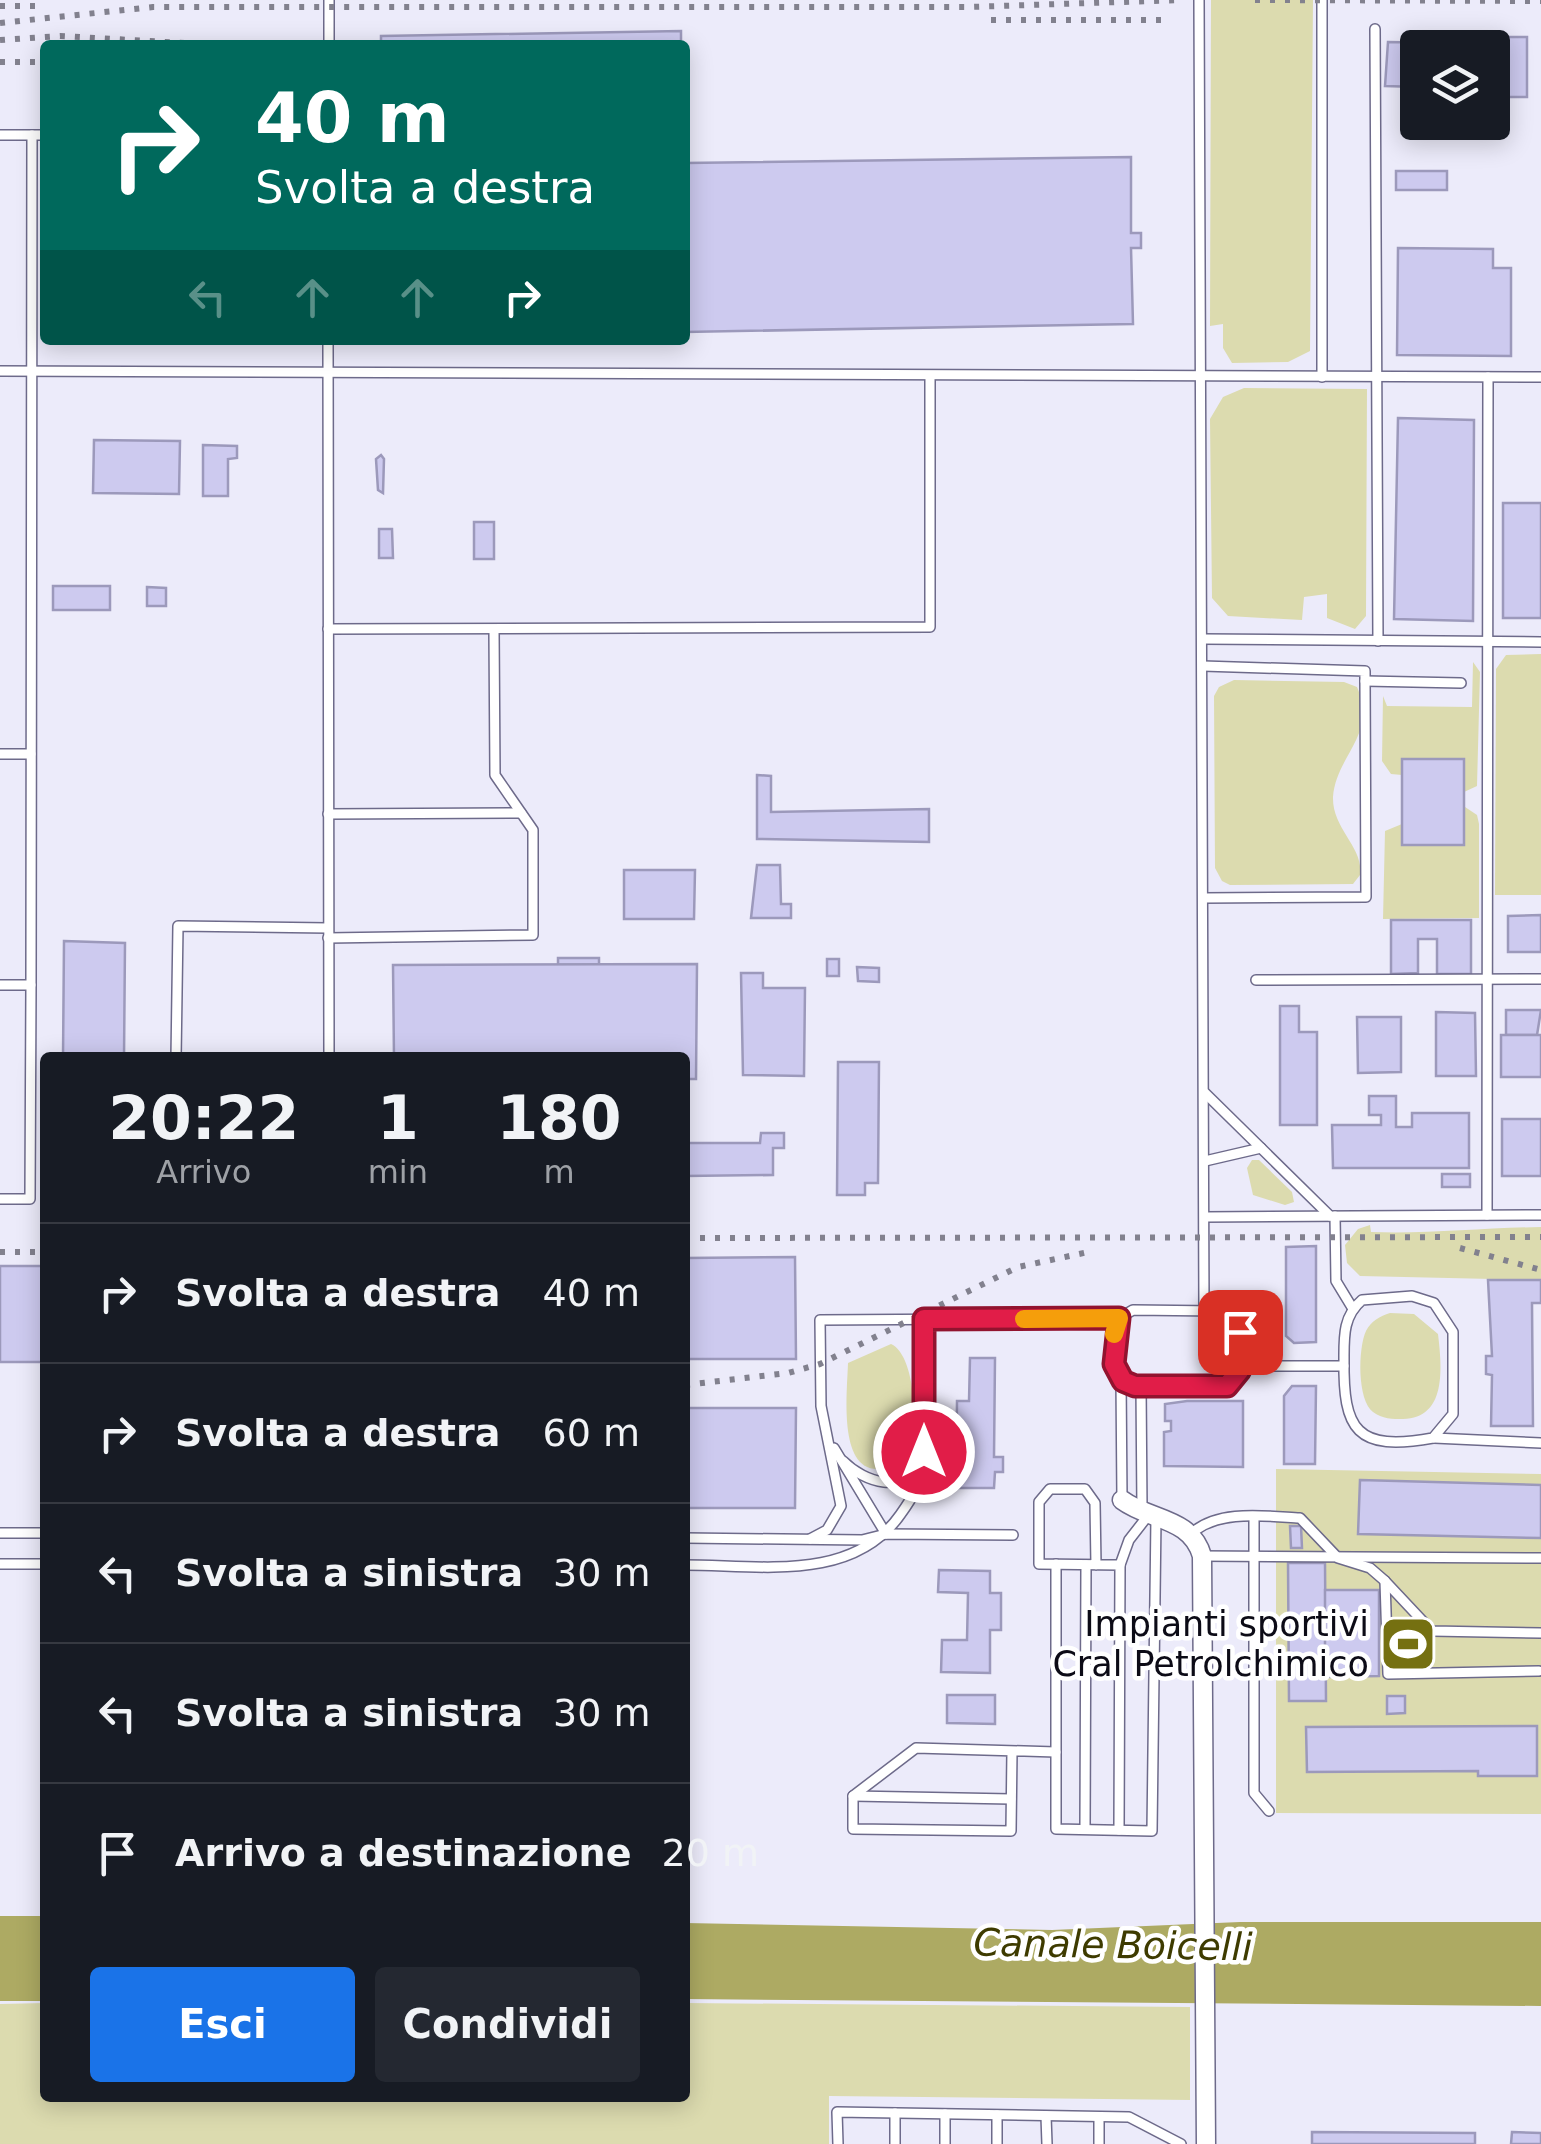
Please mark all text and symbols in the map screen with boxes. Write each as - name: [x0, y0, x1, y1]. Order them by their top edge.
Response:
- map controls: [1400, 30, 1510, 140]
- button: layers: [1400, 30, 1510, 140]
- text: 40 m: [255, 77, 450, 159]
- icon: right: [90, 80, 220, 210]
- text: Svolta a destra: [255, 161, 595, 214]
- icon: left: [180, 270, 235, 325]
- icon: ahead: [285, 270, 340, 325]
- icon: ahead: [390, 270, 445, 325]
- icon: right: [495, 270, 550, 325]
- text: 20:22: [108, 1083, 299, 1153]
- text: 1: [377, 1083, 419, 1153]
- text: 180: [496, 1083, 622, 1153]
- text: Arrivo: [156, 1153, 251, 1191]
- text: min: [368, 1153, 428, 1191]
- text: m: [543, 1153, 575, 1191]
- icon: right: [90, 1266, 145, 1321]
- text: Svolta a destra: [175, 1271, 500, 1315]
- text: 40 m: [543, 1271, 640, 1315]
- pin: [1198, 1290, 1283, 1375]
- icon: arrive: [1213, 1305, 1268, 1360]
- position arrow: [872, 1400, 976, 1504]
- icon: right: [90, 1406, 145, 1461]
- text: Svolta a destra: [175, 1411, 500, 1455]
- text: 60 m: [543, 1411, 640, 1455]
- icon: left: [90, 1546, 145, 1601]
- text: Svolta a sinistra: [175, 1551, 523, 1595]
- text: 30 m: [553, 1551, 651, 1595]
- place label: Impianti sportivi Cral Petrolchimico: [1052, 1604, 1369, 1684]
- sports icon: Impianti sportivi Cral Petrolchimico: [1378, 1614, 1438, 1674]
- icon: left: [90, 1686, 145, 1741]
- text: Svolta a sinistra: [175, 1691, 523, 1735]
- text: 30 m: [553, 1691, 651, 1735]
- icon: arrive: [90, 1826, 145, 1881]
- text: Arrivo a destinazione: [175, 1831, 631, 1875]
- text: 20 m: [661, 1831, 759, 1875]
- water label: Canale Boicelli: [973, 1921, 1253, 1969]
- button: Esci: [90, 1967, 355, 2082]
- button: Condividi: [375, 1967, 640, 2082]

